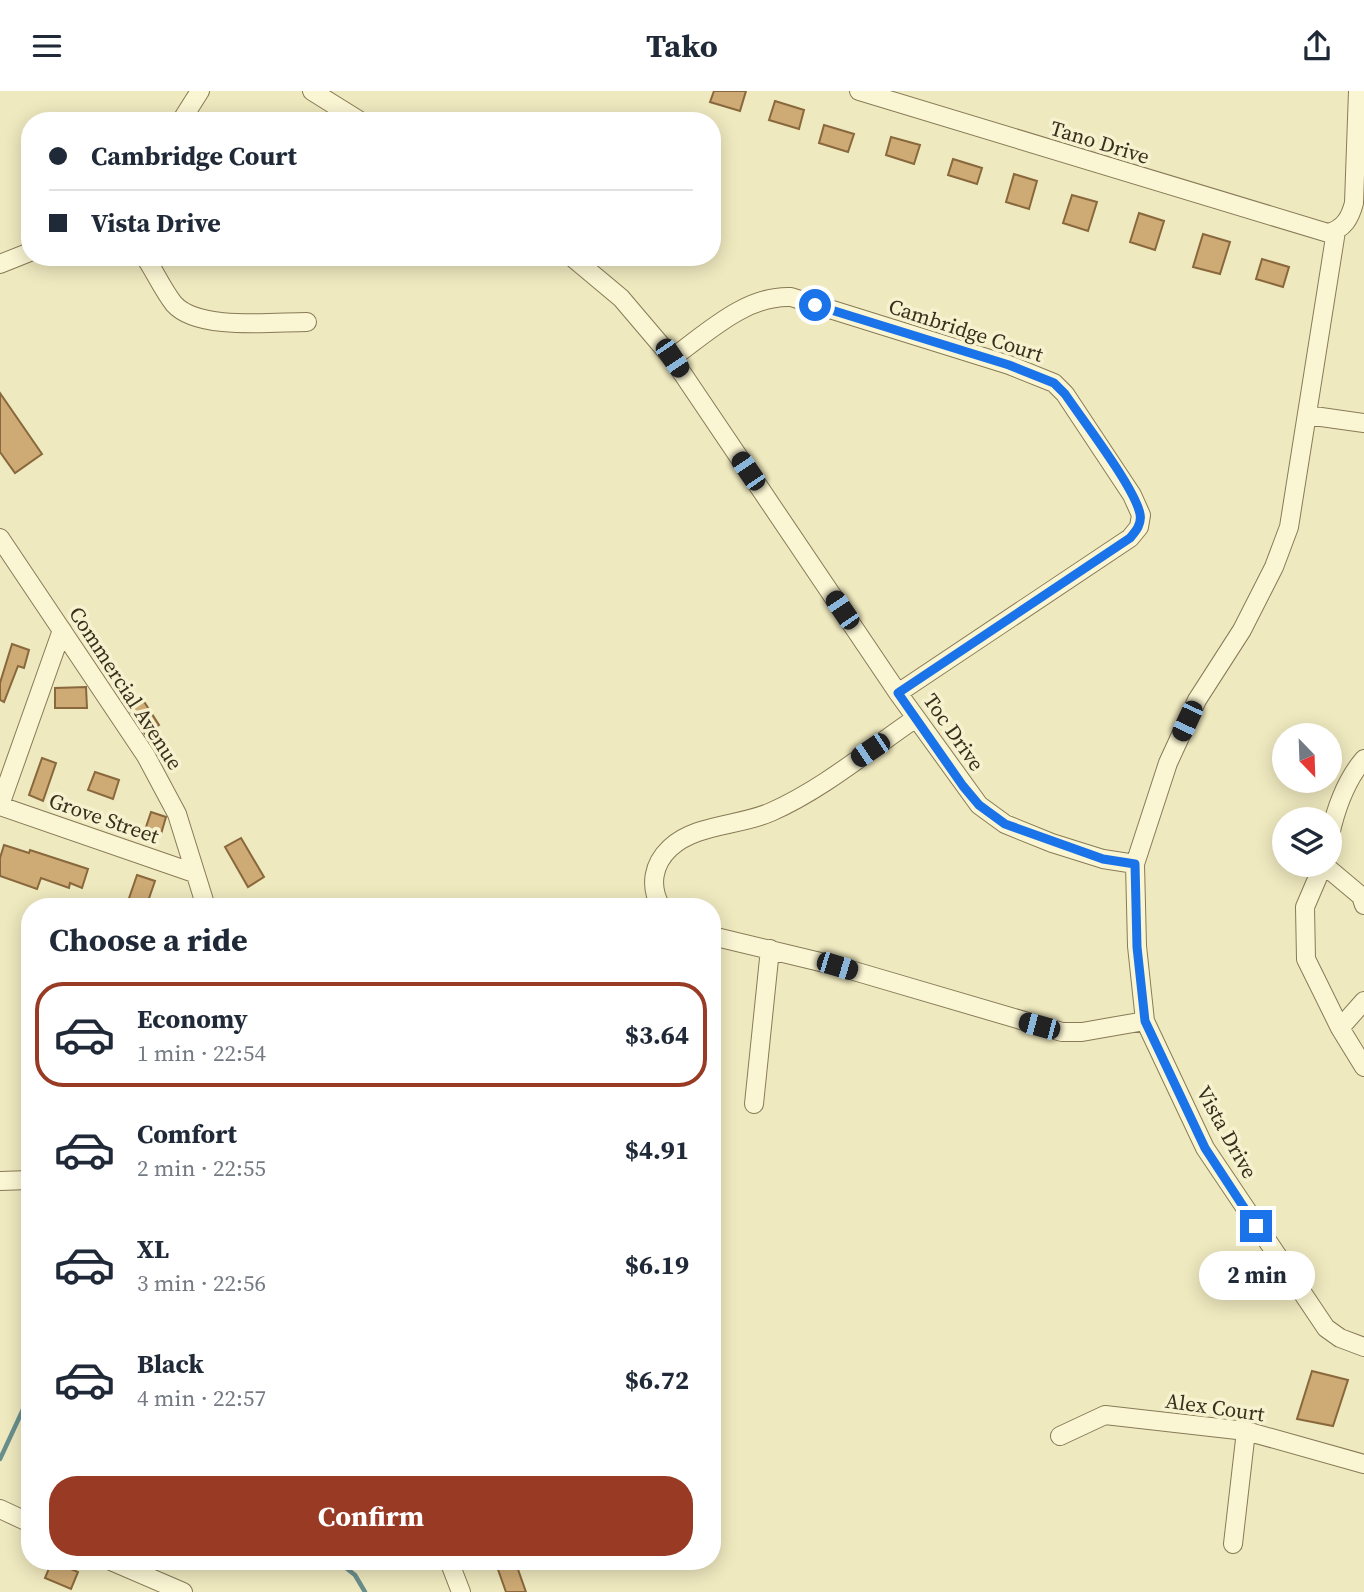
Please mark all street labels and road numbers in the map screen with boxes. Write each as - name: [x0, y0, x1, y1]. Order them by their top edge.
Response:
- street label: Tano Drive: [1047, 113, 1153, 171]
- street label: Cambridge Court: [885, 291, 1047, 369]
- street label: Commercial Avenue: [62, 601, 190, 775]
- street label: Toc Drive: [917, 687, 991, 777]
- street label: Grove Street: [45, 786, 163, 850]
- street label: Vista Drive: [1190, 1080, 1264, 1184]
- street label: Alex Court: [1164, 1386, 1267, 1428]

